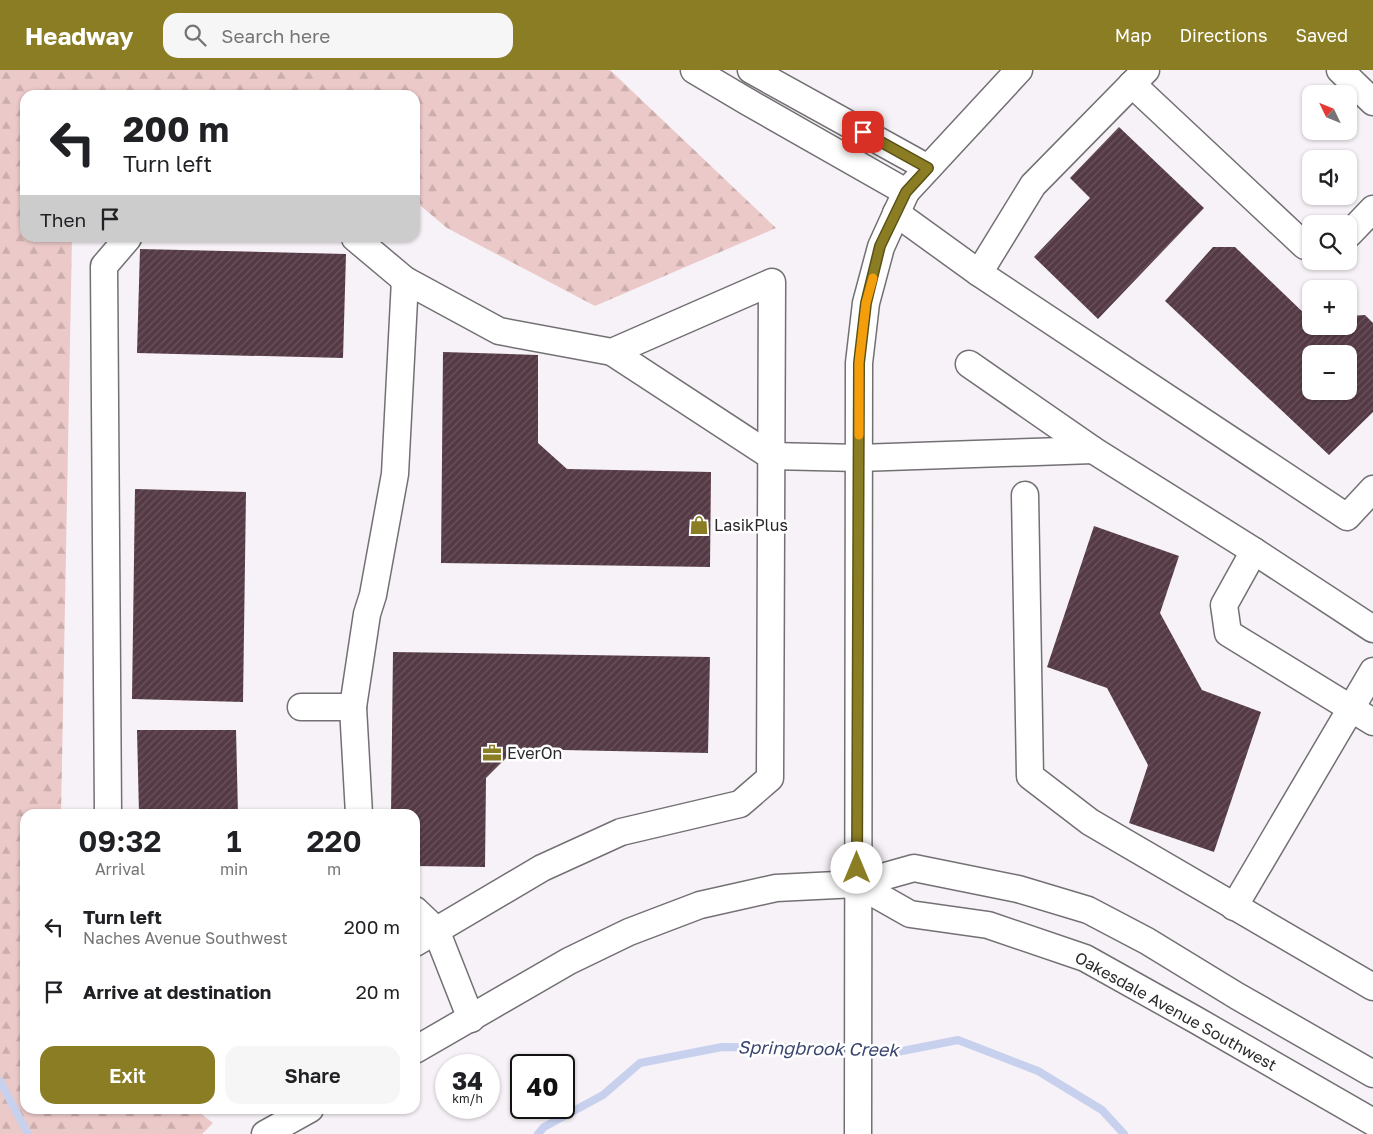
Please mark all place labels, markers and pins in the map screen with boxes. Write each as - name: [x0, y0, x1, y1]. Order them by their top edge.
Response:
- pin: [842, 111, 884, 153]
- shop icon: LasikPlus: [688, 514, 710, 536]
- place label: LasikPlus: [714, 515, 788, 535]
- office icon: EverOn: [481, 742, 503, 764]
- place label: EverOn: [507, 743, 562, 763]

